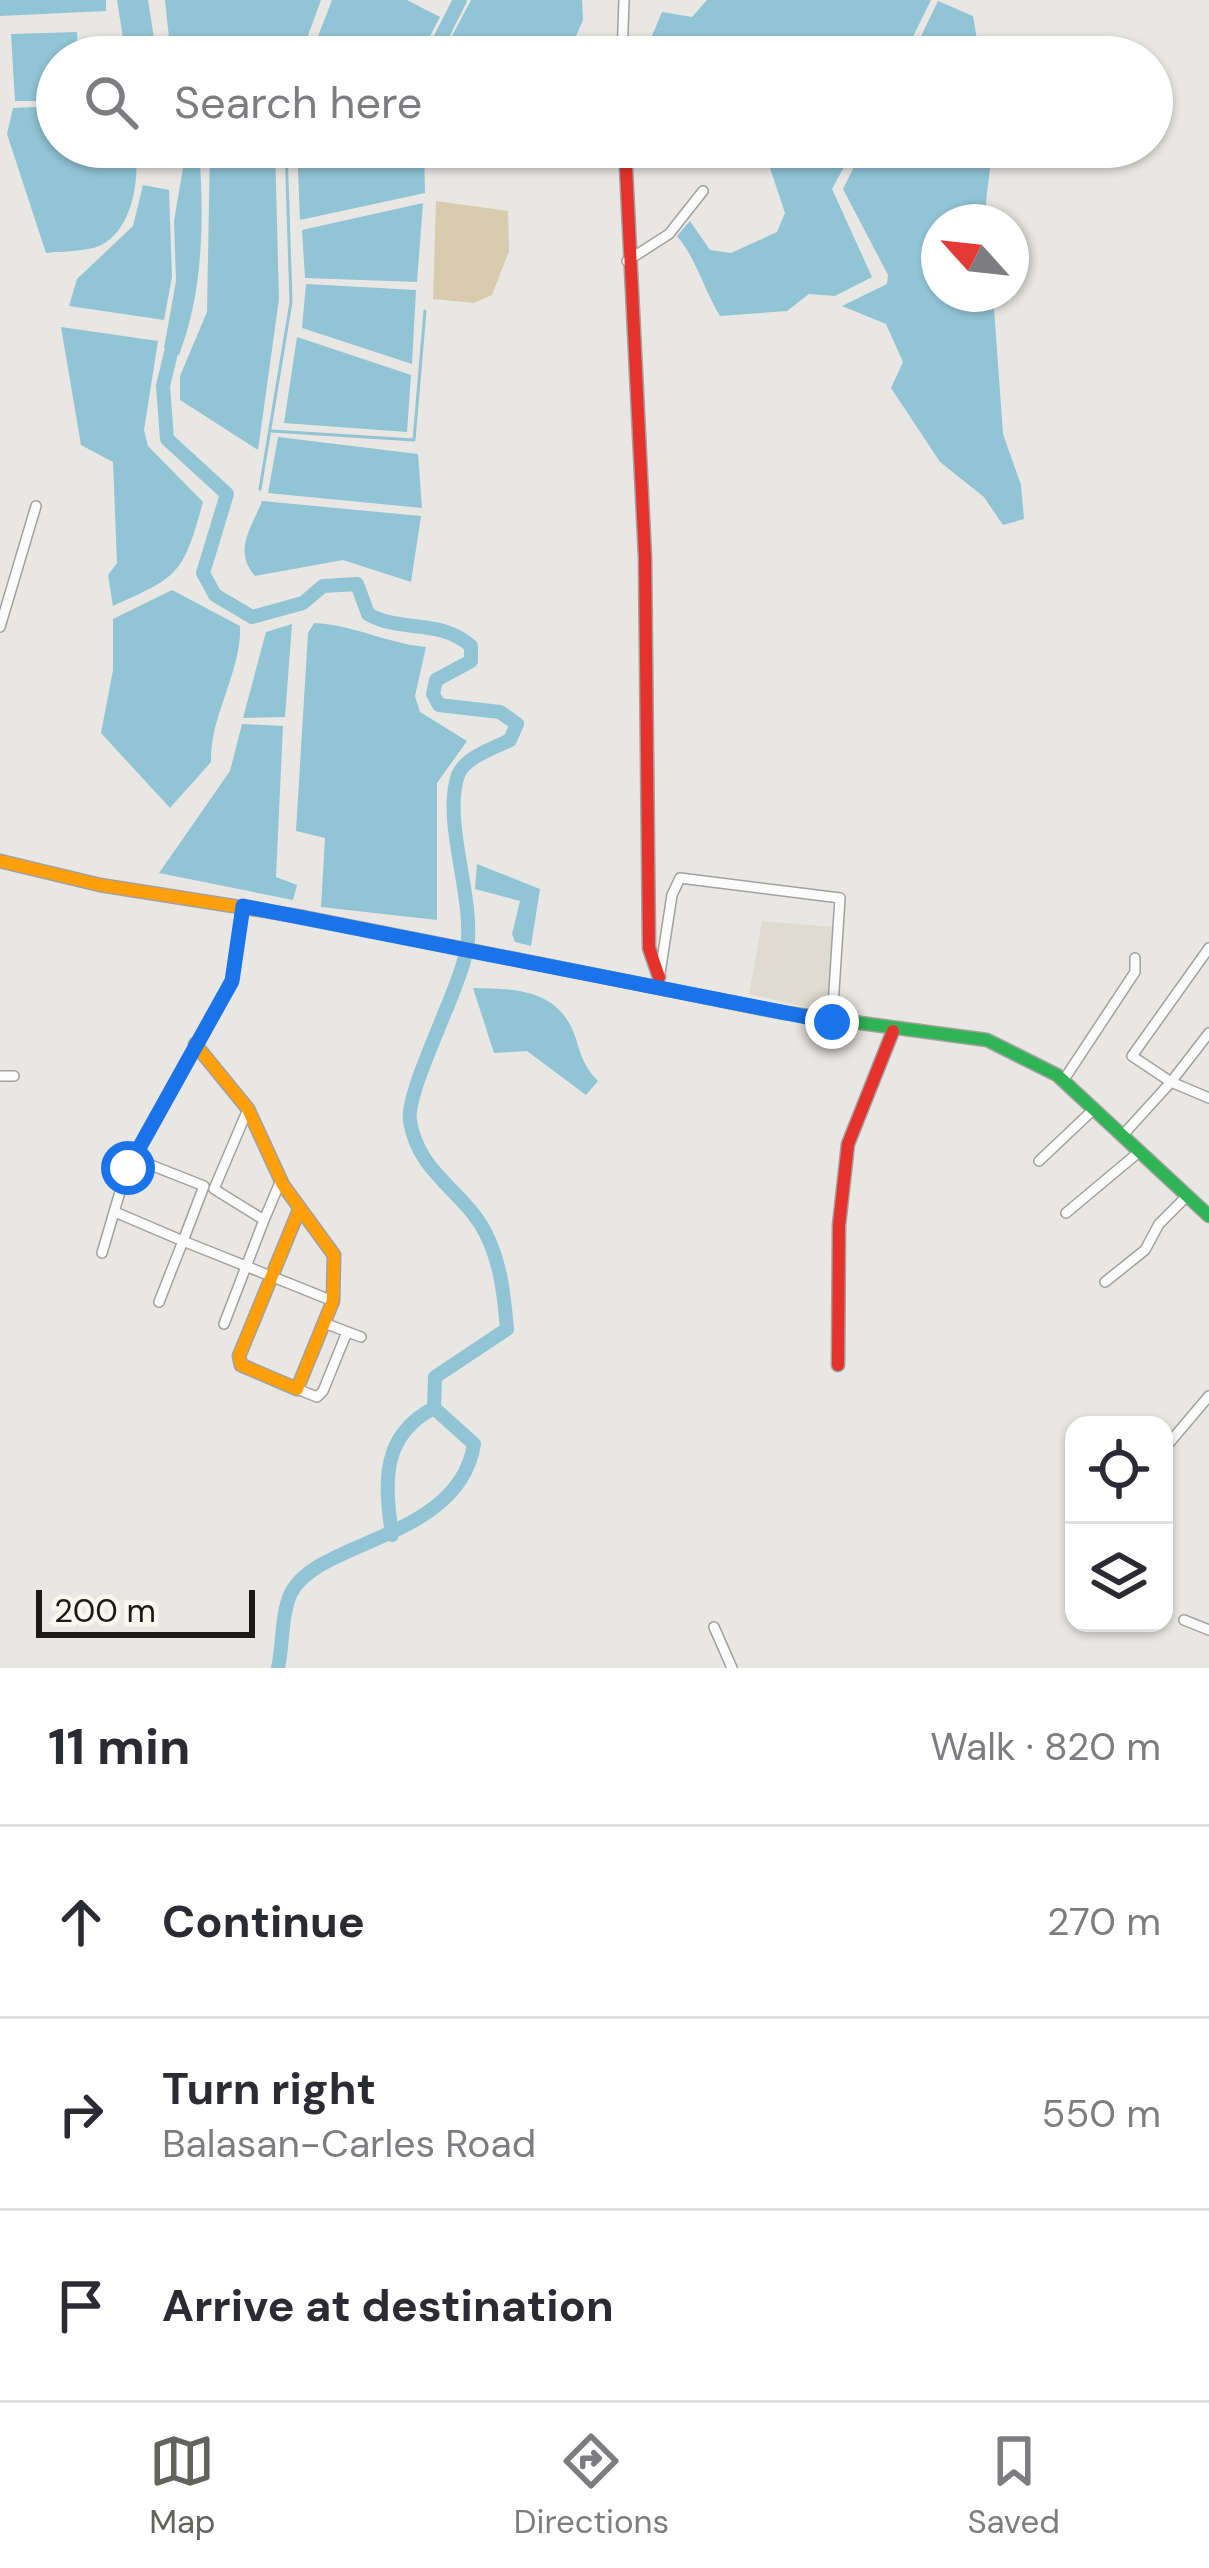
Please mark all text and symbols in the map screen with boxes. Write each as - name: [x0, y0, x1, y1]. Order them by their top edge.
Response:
- search box: [36, 36, 1173, 168]
- icon: search: [78, 69, 144, 135]
- text: Search here: [174, 73, 422, 132]
- north arrow: [921, 204, 1029, 312]
- route end: [805, 995, 859, 1049]
- route start: [101, 1141, 155, 1195]
- map controls: [1065, 1416, 1173, 1632]
- button: locate: [1065, 1416, 1173, 1524]
- button: layers: [1065, 1524, 1173, 1632]
- scale bar: [36, 1584, 255, 1637]
- text: 200 m: [54, 1589, 156, 1632]
- text: 11 min: [48, 1713, 191, 1780]
- text: Walk · 820 m: [930, 1721, 1161, 1772]
- icon: ahead: [48, 1889, 114, 1955]
- text: Continue: [162, 1892, 365, 1951]
- text: 270 m: [1047, 1896, 1161, 1947]
- text: Turn right: [162, 2059, 376, 2118]
- icon: right: [48, 2081, 114, 2147]
- text: 550 m: [1042, 2088, 1161, 2139]
- text: Balasan-Carles Road: [162, 2118, 536, 2169]
- icon: arrive: [48, 2273, 114, 2339]
- text: Arrive at destination: [162, 2276, 614, 2335]
- tab: Map: [149, 2428, 216, 2543]
- tab: Directions: [514, 2428, 669, 2543]
- tab: Saved: [967, 2428, 1060, 2543]

